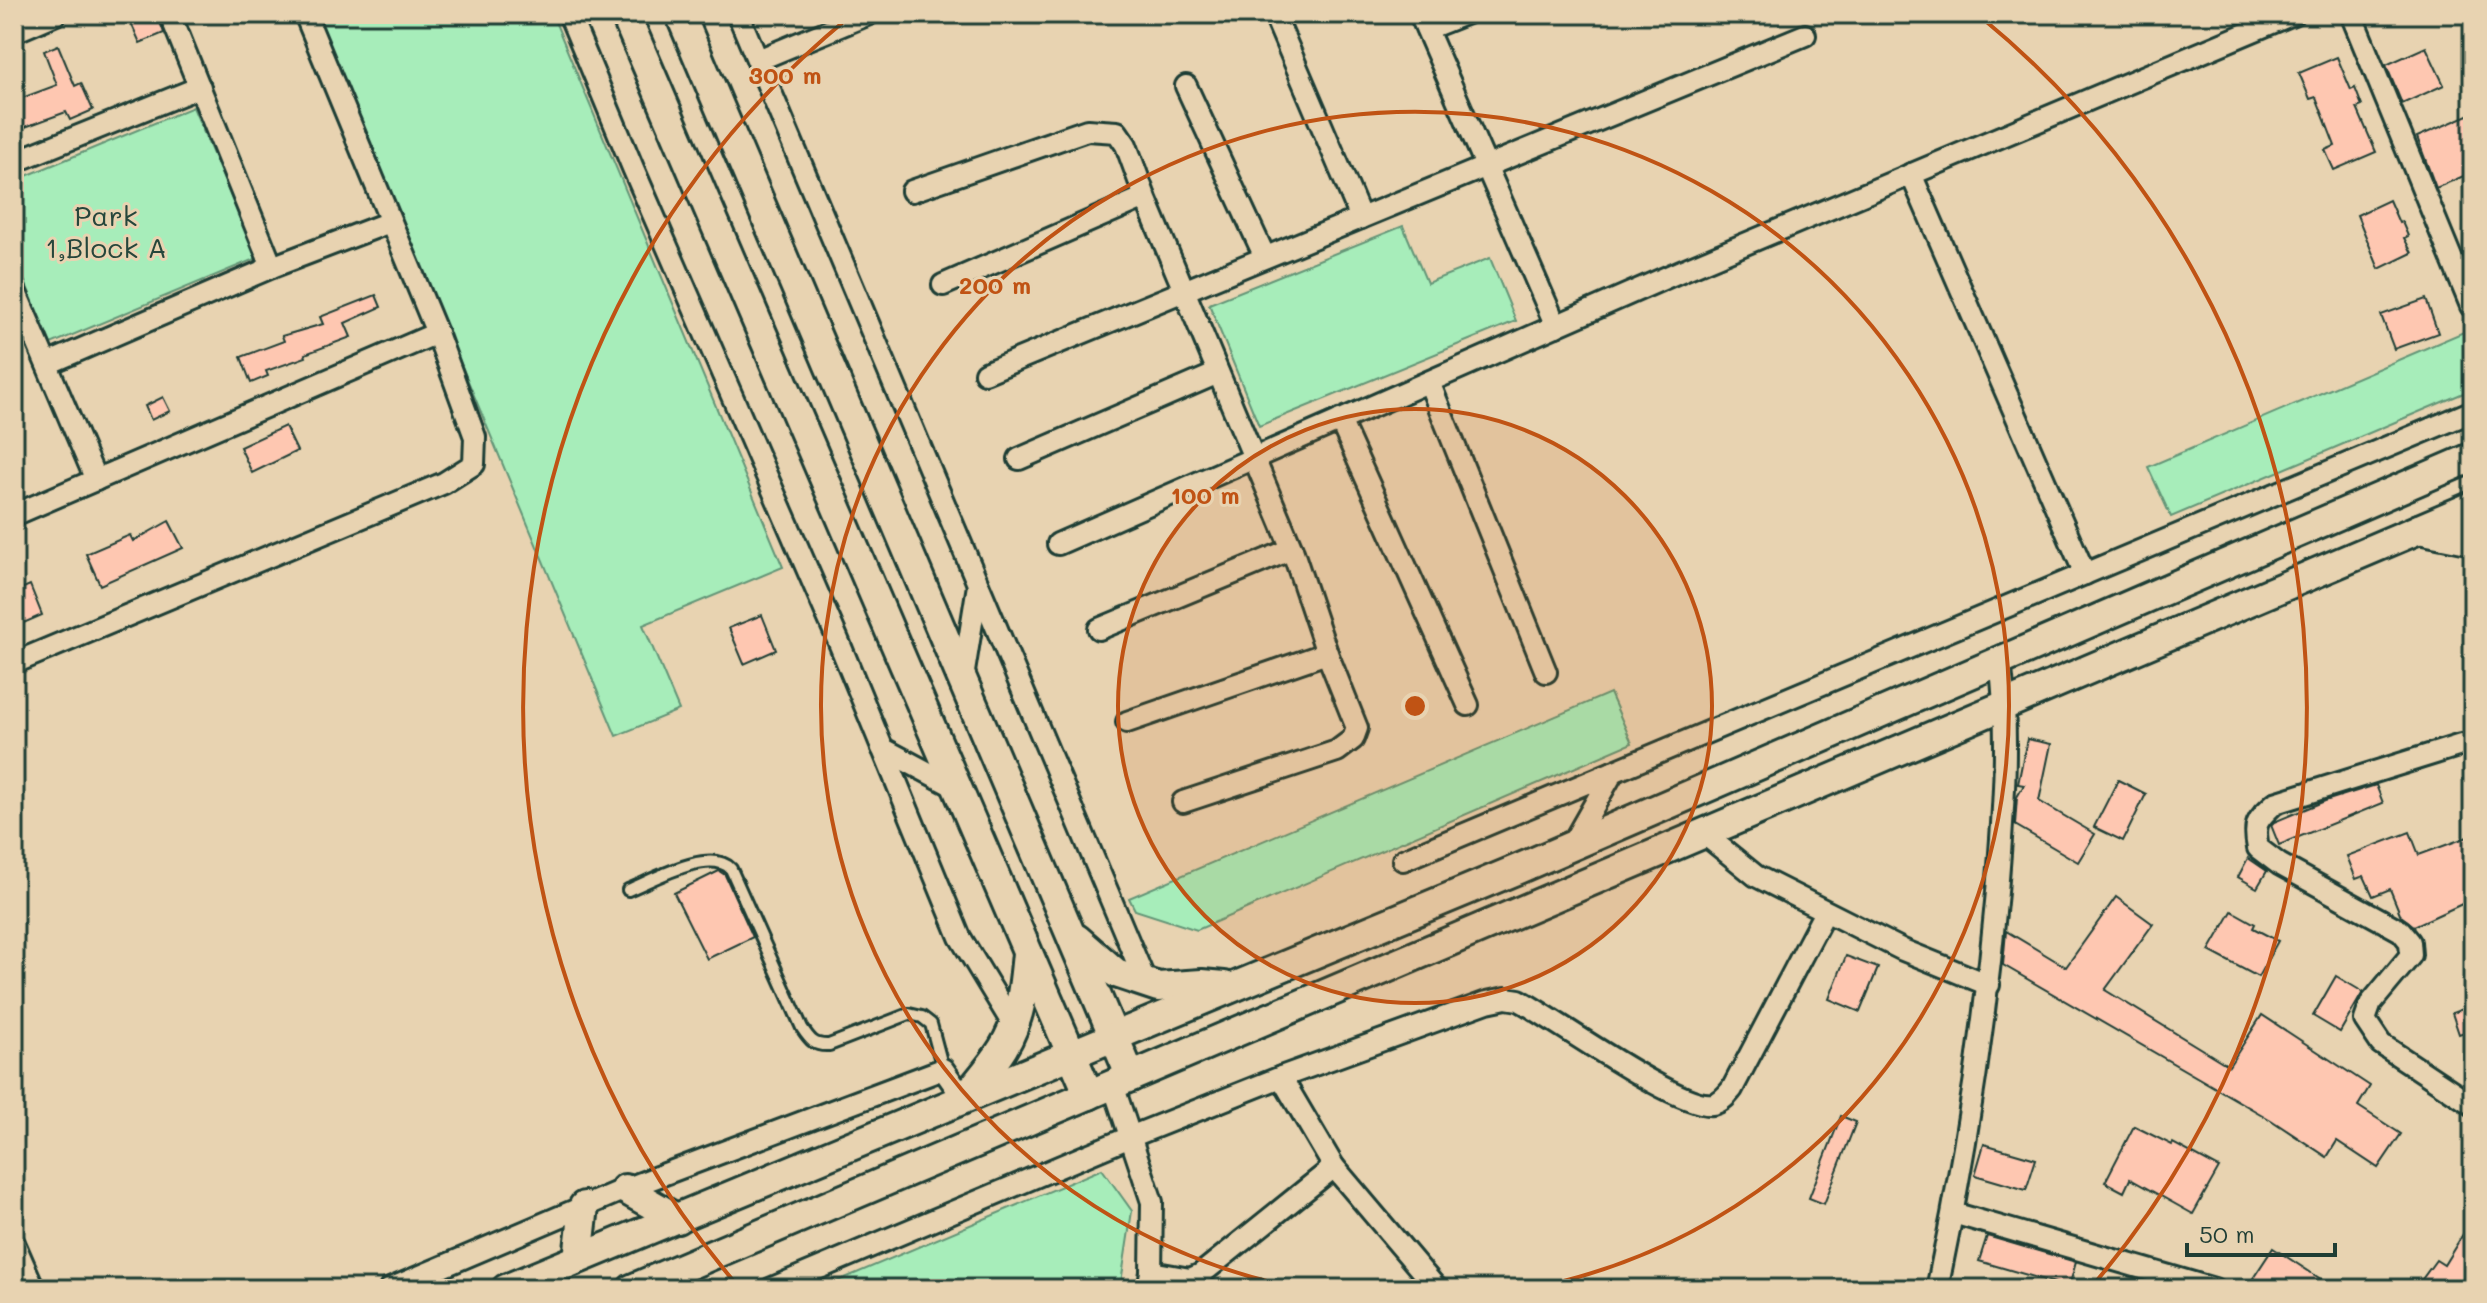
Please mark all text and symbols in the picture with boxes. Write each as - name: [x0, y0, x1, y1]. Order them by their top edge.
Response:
- text: 300 m: [749, 59, 821, 90]
- park label: Park 1,Block A: [45, 197, 167, 265]
- text: 200 m: [959, 269, 1031, 300]
- text: 100 m: [1170, 479, 1240, 510]
- centre of rings: [1401, 692, 1429, 720]
- scale bar: [2187, 1207, 2335, 1257]
- text: 50 m: [2199, 1218, 2255, 1249]

